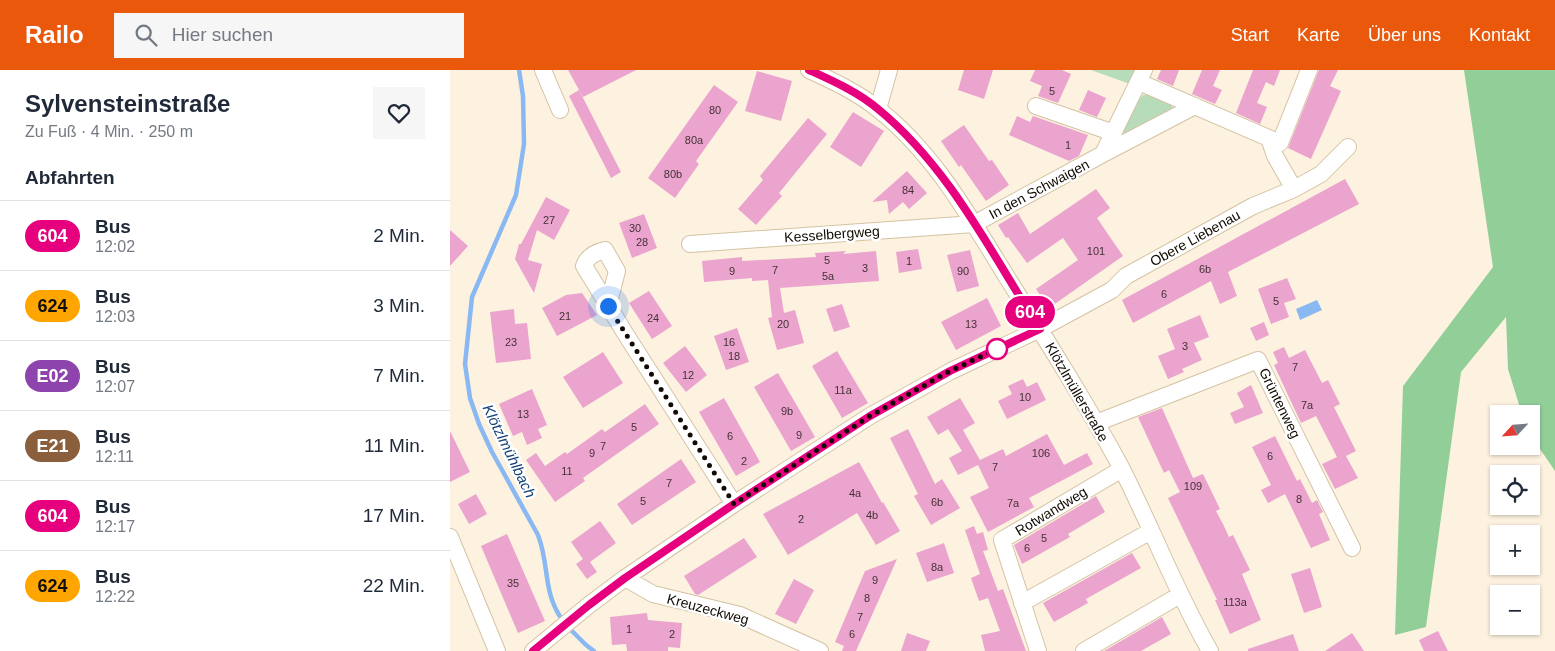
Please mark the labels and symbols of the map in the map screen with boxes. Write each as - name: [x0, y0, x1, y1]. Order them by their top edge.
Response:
- house number: 5: [1049, 85, 1055, 97]
- house number: 80: [709, 104, 721, 116]
- house number: 80a: [685, 134, 704, 146]
- house number: 1: [1065, 139, 1071, 151]
- street label: In den Schwaigen: [986, 156, 1092, 222]
- house number: 80b: [664, 168, 682, 180]
- house number: 84: [902, 184, 914, 196]
- street label: Obere Liebenau: [1147, 207, 1243, 269]
- house number: 27: [543, 214, 555, 226]
- house number: 30: [629, 222, 641, 234]
- street label: Kesselbergweg: [784, 223, 880, 245]
- house number: 28: [636, 236, 648, 248]
- house number: 101: [1087, 245, 1105, 257]
- house number: 5: [824, 254, 830, 266]
- house number: 1: [906, 255, 912, 267]
- house number: 3: [862, 262, 868, 274]
- house number: 6b: [1199, 263, 1211, 275]
- house number: 7: [772, 264, 778, 276]
- house number: 9: [729, 265, 735, 277]
- house number: 90: [957, 265, 969, 277]
- house number: 5a: [822, 270, 835, 282]
- house number: 6: [1161, 288, 1167, 300]
- your location: [596, 294, 621, 319]
- house number: 5: [1273, 295, 1279, 307]
- line badge: 604: [1001, 296, 1059, 328]
- house number: 21: [559, 310, 571, 322]
- house number: 24: [647, 312, 659, 324]
- house number: 20: [777, 318, 789, 330]
- house number: 13: [965, 318, 977, 330]
- house number: 23: [505, 336, 517, 348]
- house number: 16: [723, 336, 735, 348]
- unlabelled marker: [986, 338, 1008, 360]
- street label: Klötzlmüllerstraße: [1042, 339, 1112, 445]
- house number: 3: [1182, 340, 1188, 352]
- house number: 18: [728, 350, 740, 362]
- house number: 7: [1292, 361, 1298, 373]
- street label: Grüntenweg: [1256, 365, 1304, 441]
- house number: 12: [682, 369, 694, 381]
- house number: 11a: [834, 384, 853, 396]
- house number: 10: [1019, 391, 1031, 403]
- house number: 7a: [1301, 399, 1314, 411]
- water label: Klötzlmühlbach: [480, 401, 539, 500]
- house number: 9b: [781, 405, 793, 417]
- north arrow: [1490, 405, 1540, 455]
- house number: 13: [517, 408, 529, 420]
- house number: 5: [631, 421, 637, 433]
- house number: 9: [796, 429, 802, 441]
- house number: 6: [727, 430, 733, 442]
- house number: 7: [600, 440, 606, 452]
- house number: 9: [589, 447, 595, 459]
- house number: 106: [1032, 447, 1050, 459]
- house number: 6: [1267, 450, 1273, 462]
- house number: 2: [741, 455, 747, 467]
- house number: 7: [992, 461, 998, 473]
- house number: 11: [561, 465, 573, 477]
- house number: 7: [666, 477, 672, 489]
- house number: 109: [1184, 480, 1202, 492]
- street label: Rotwandweg: [1012, 483, 1090, 539]
- house number: 4a: [849, 487, 862, 499]
- house number: 8: [1296, 493, 1302, 505]
- house number: 5: [640, 495, 646, 507]
- house number: 6b: [931, 496, 943, 508]
- house number: 7a: [1007, 497, 1020, 509]
- house number: 4b: [866, 509, 878, 521]
- house number: 2: [798, 513, 804, 525]
- house number: 5: [1041, 532, 1047, 544]
- house number: 6: [1024, 542, 1030, 554]
- house number: 8a: [931, 561, 944, 573]
- house number: 9: [872, 574, 878, 586]
- house number: 35: [507, 577, 519, 589]
- street label: Kreuzeckweg: [665, 590, 751, 628]
- house number: 8: [864, 592, 870, 604]
- house number: 113a: [1223, 596, 1248, 608]
- house number: 7: [857, 611, 863, 623]
- house number: 1: [626, 623, 632, 635]
- house number: 2: [669, 628, 675, 640]
- house number: 6: [849, 628, 855, 640]

